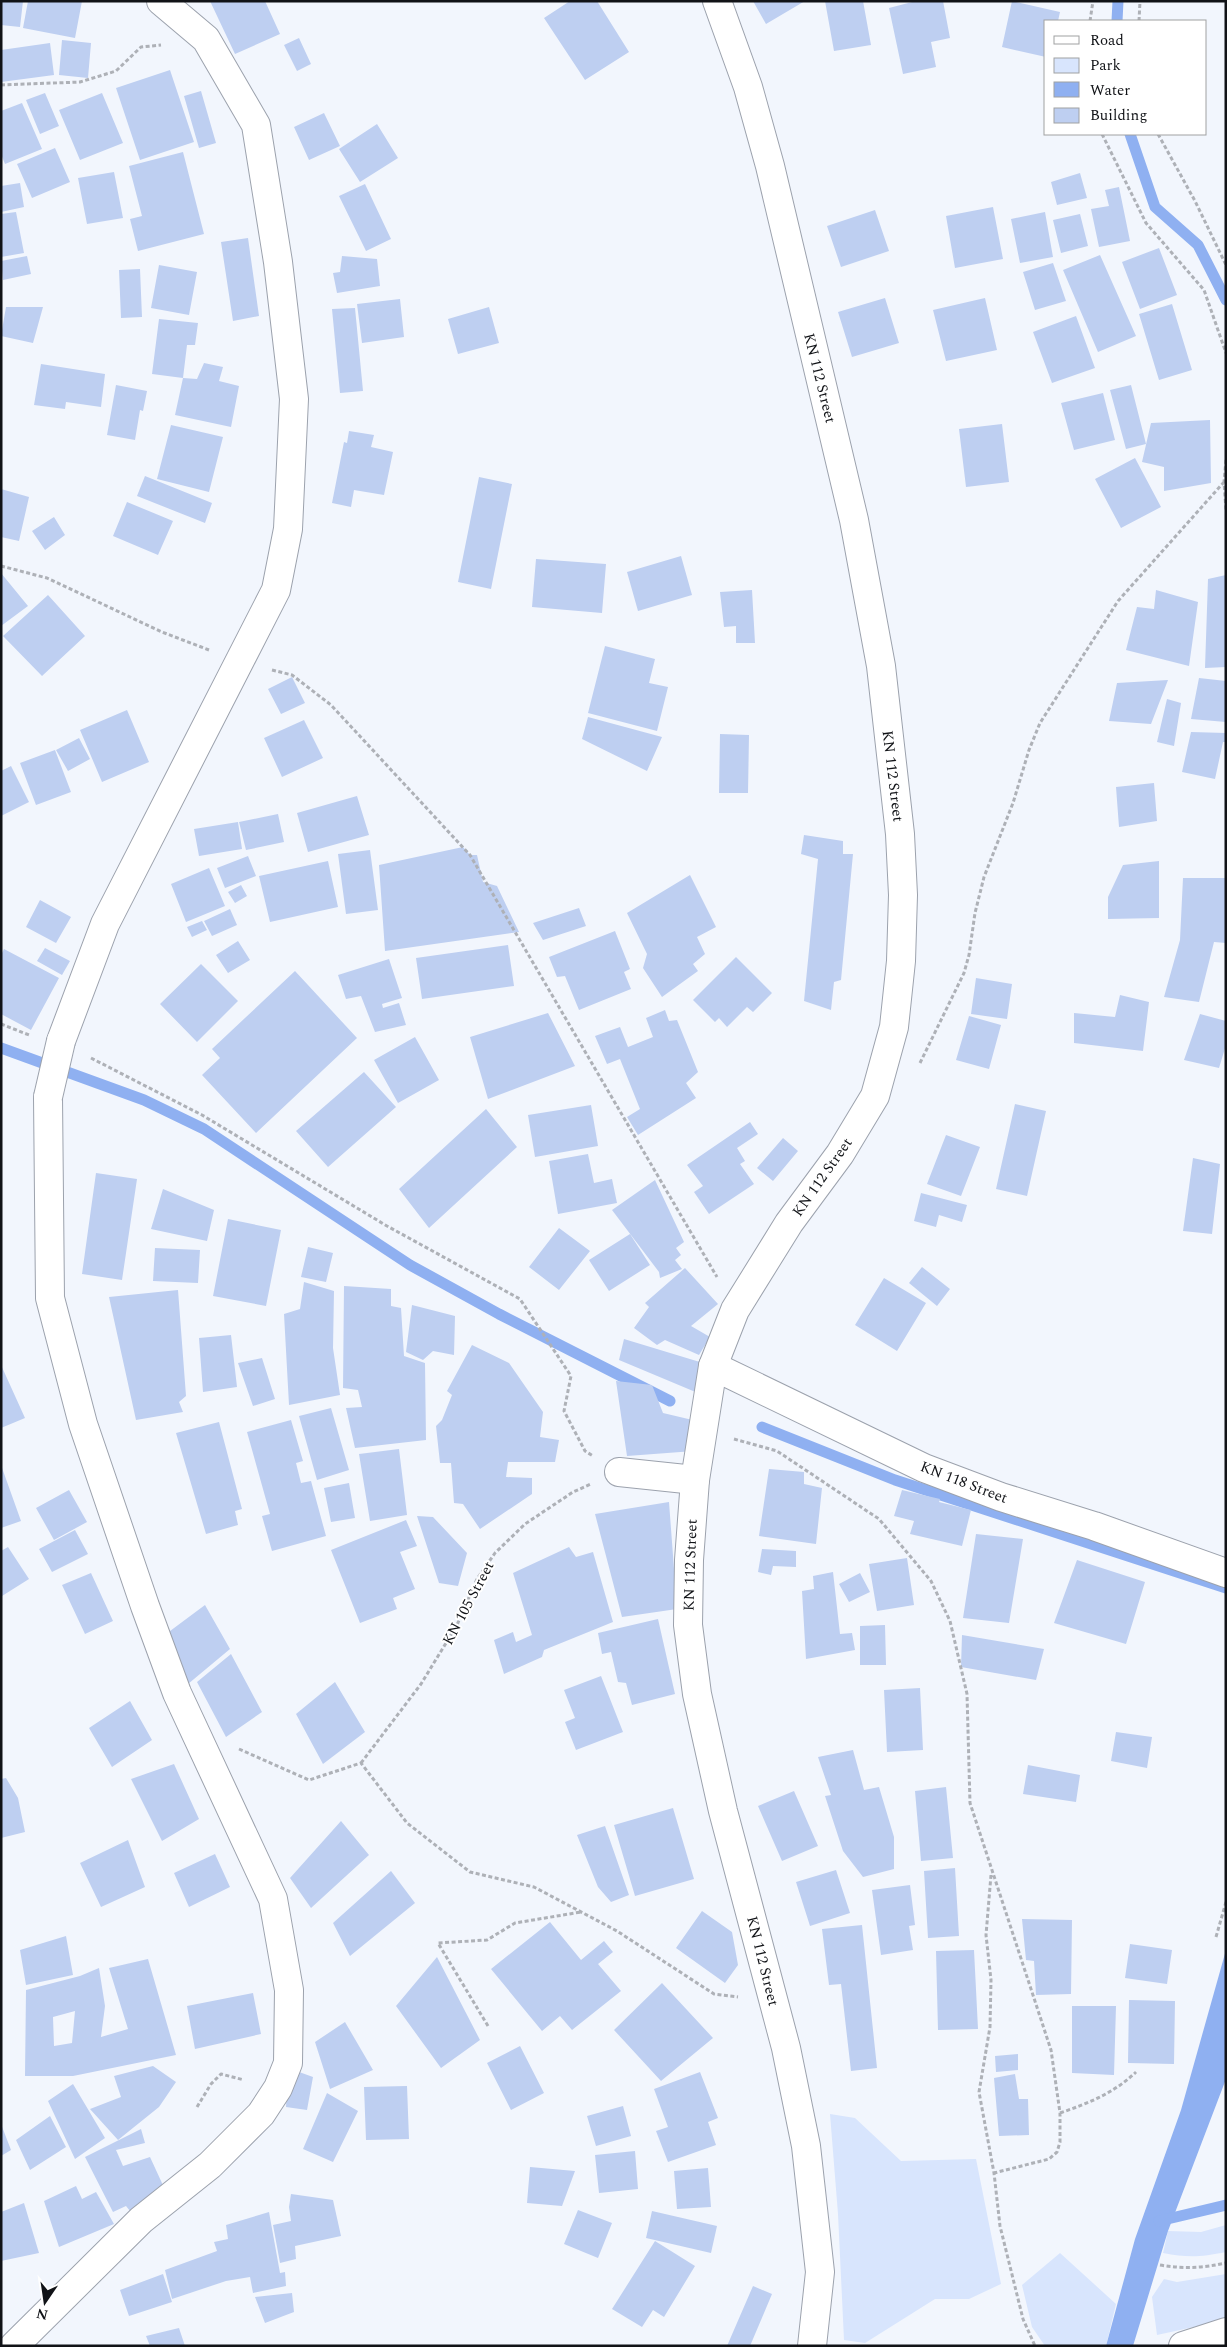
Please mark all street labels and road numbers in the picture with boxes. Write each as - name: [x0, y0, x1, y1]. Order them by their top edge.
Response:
- street label: KN 112 Street: [797, 331, 842, 426]
- street label: KN 112 Street: [875, 729, 910, 823]
- street label: KN 112 Street: [787, 1133, 858, 1222]
- street label: KN 118 Street: [917, 1455, 1011, 1510]
- street label: KN 112 Street: [677, 1519, 704, 1611]
- street label: KN 105 Street: [437, 1557, 500, 1649]
- street label: KN 112 Street: [740, 1914, 785, 2009]

